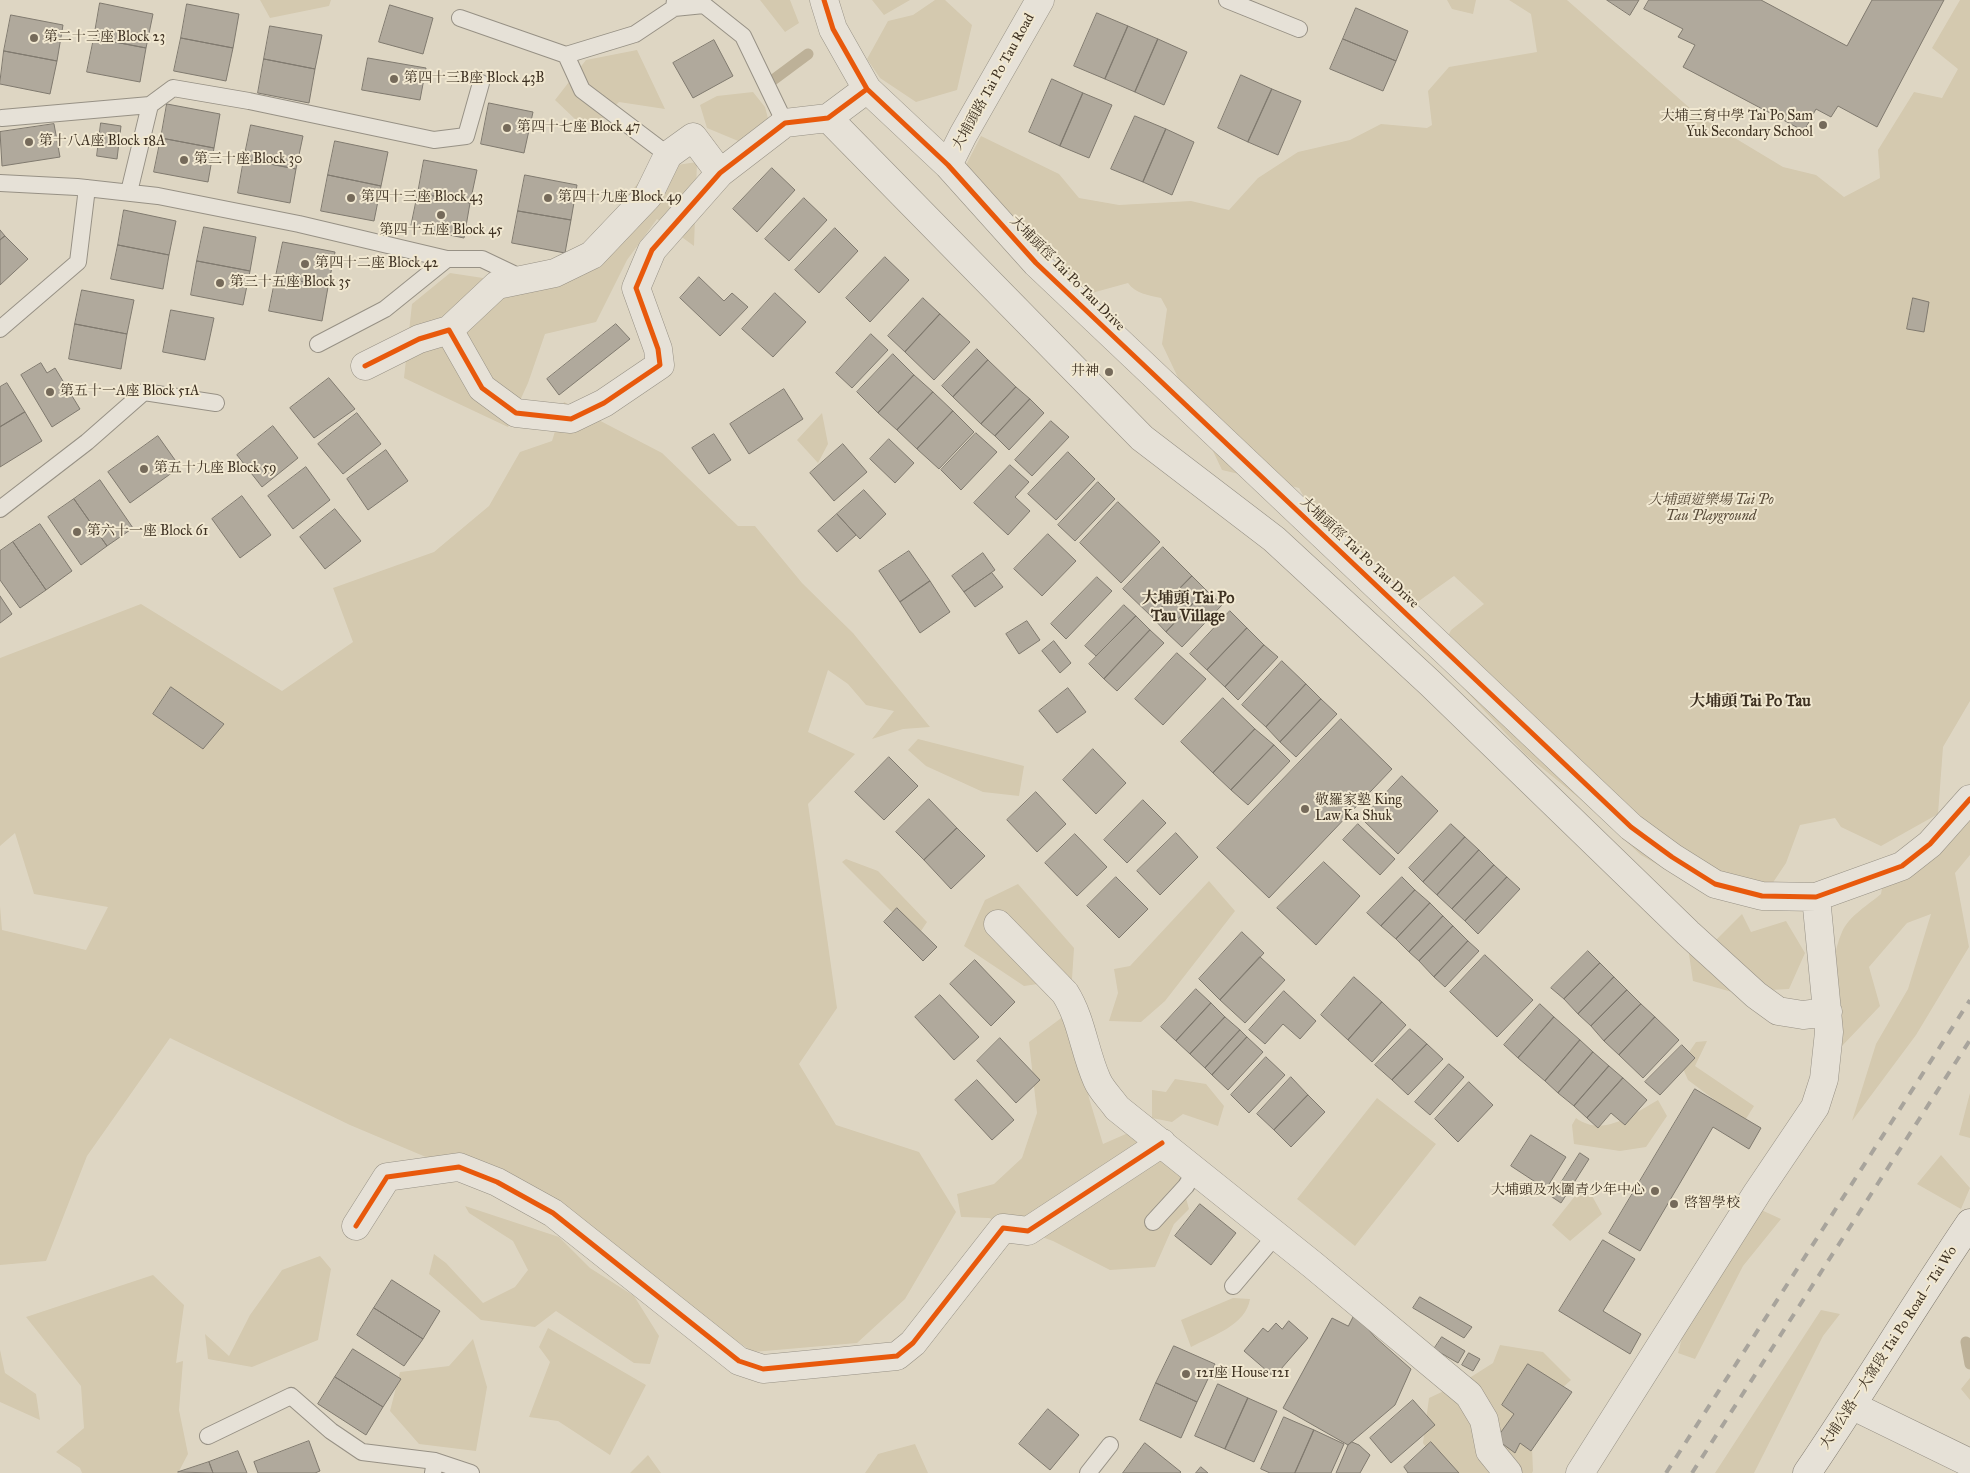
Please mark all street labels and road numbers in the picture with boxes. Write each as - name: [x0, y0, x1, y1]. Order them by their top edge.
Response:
- street label: 大埔頭路 Tai Po Tau Road: [949, 11, 1039, 153]
- street label: 大埔頭徑 Tai Po Tau Drive: [1006, 213, 1128, 335]
- street label: 大埔頭徑 Tai Po Tau Drive: [1296, 494, 1422, 612]
- street label: 大埔公路－大窩段 Tai Po Road – Tai Wo: [1817, 1243, 1961, 1453]

